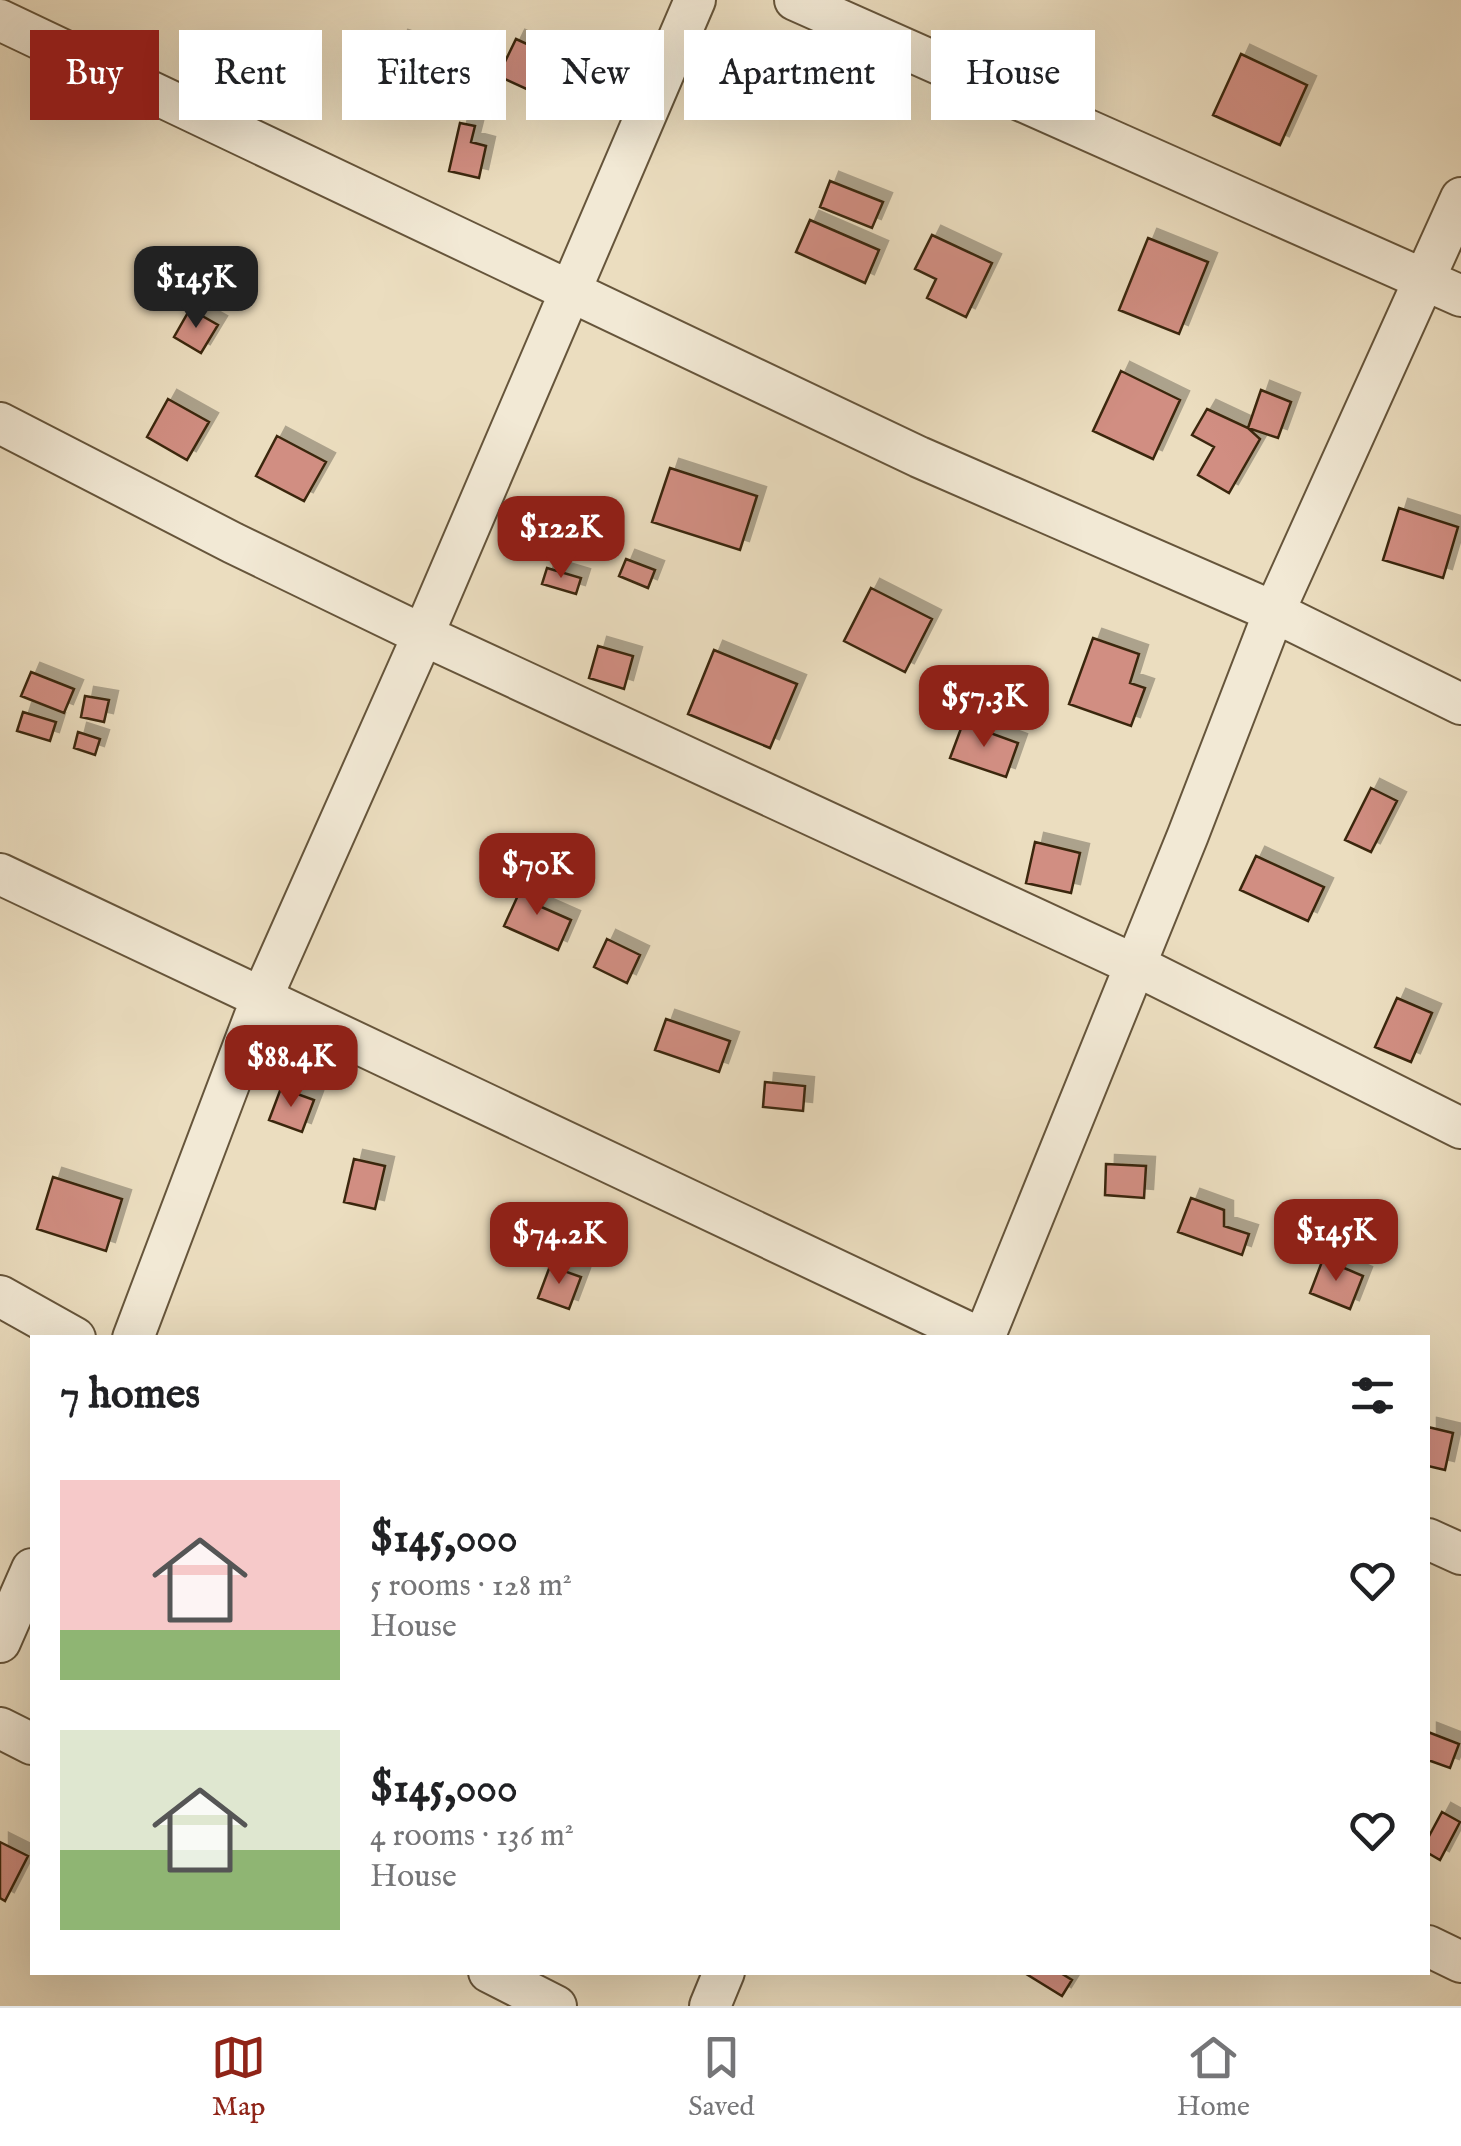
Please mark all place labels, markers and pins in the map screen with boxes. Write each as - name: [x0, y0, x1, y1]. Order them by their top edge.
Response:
- pin: $145K: [126, 246, 266, 331]
- pin: $122K: [491, 496, 631, 581]
- pin: $57.3K: [903, 665, 1065, 750]
- pin: $70K: [478, 833, 596, 918]
- pin: $88.4K: [210, 1025, 372, 1110]
- pin: $145K: [1266, 1199, 1406, 1284]
- pin: $74.2K: [478, 1202, 640, 1287]

